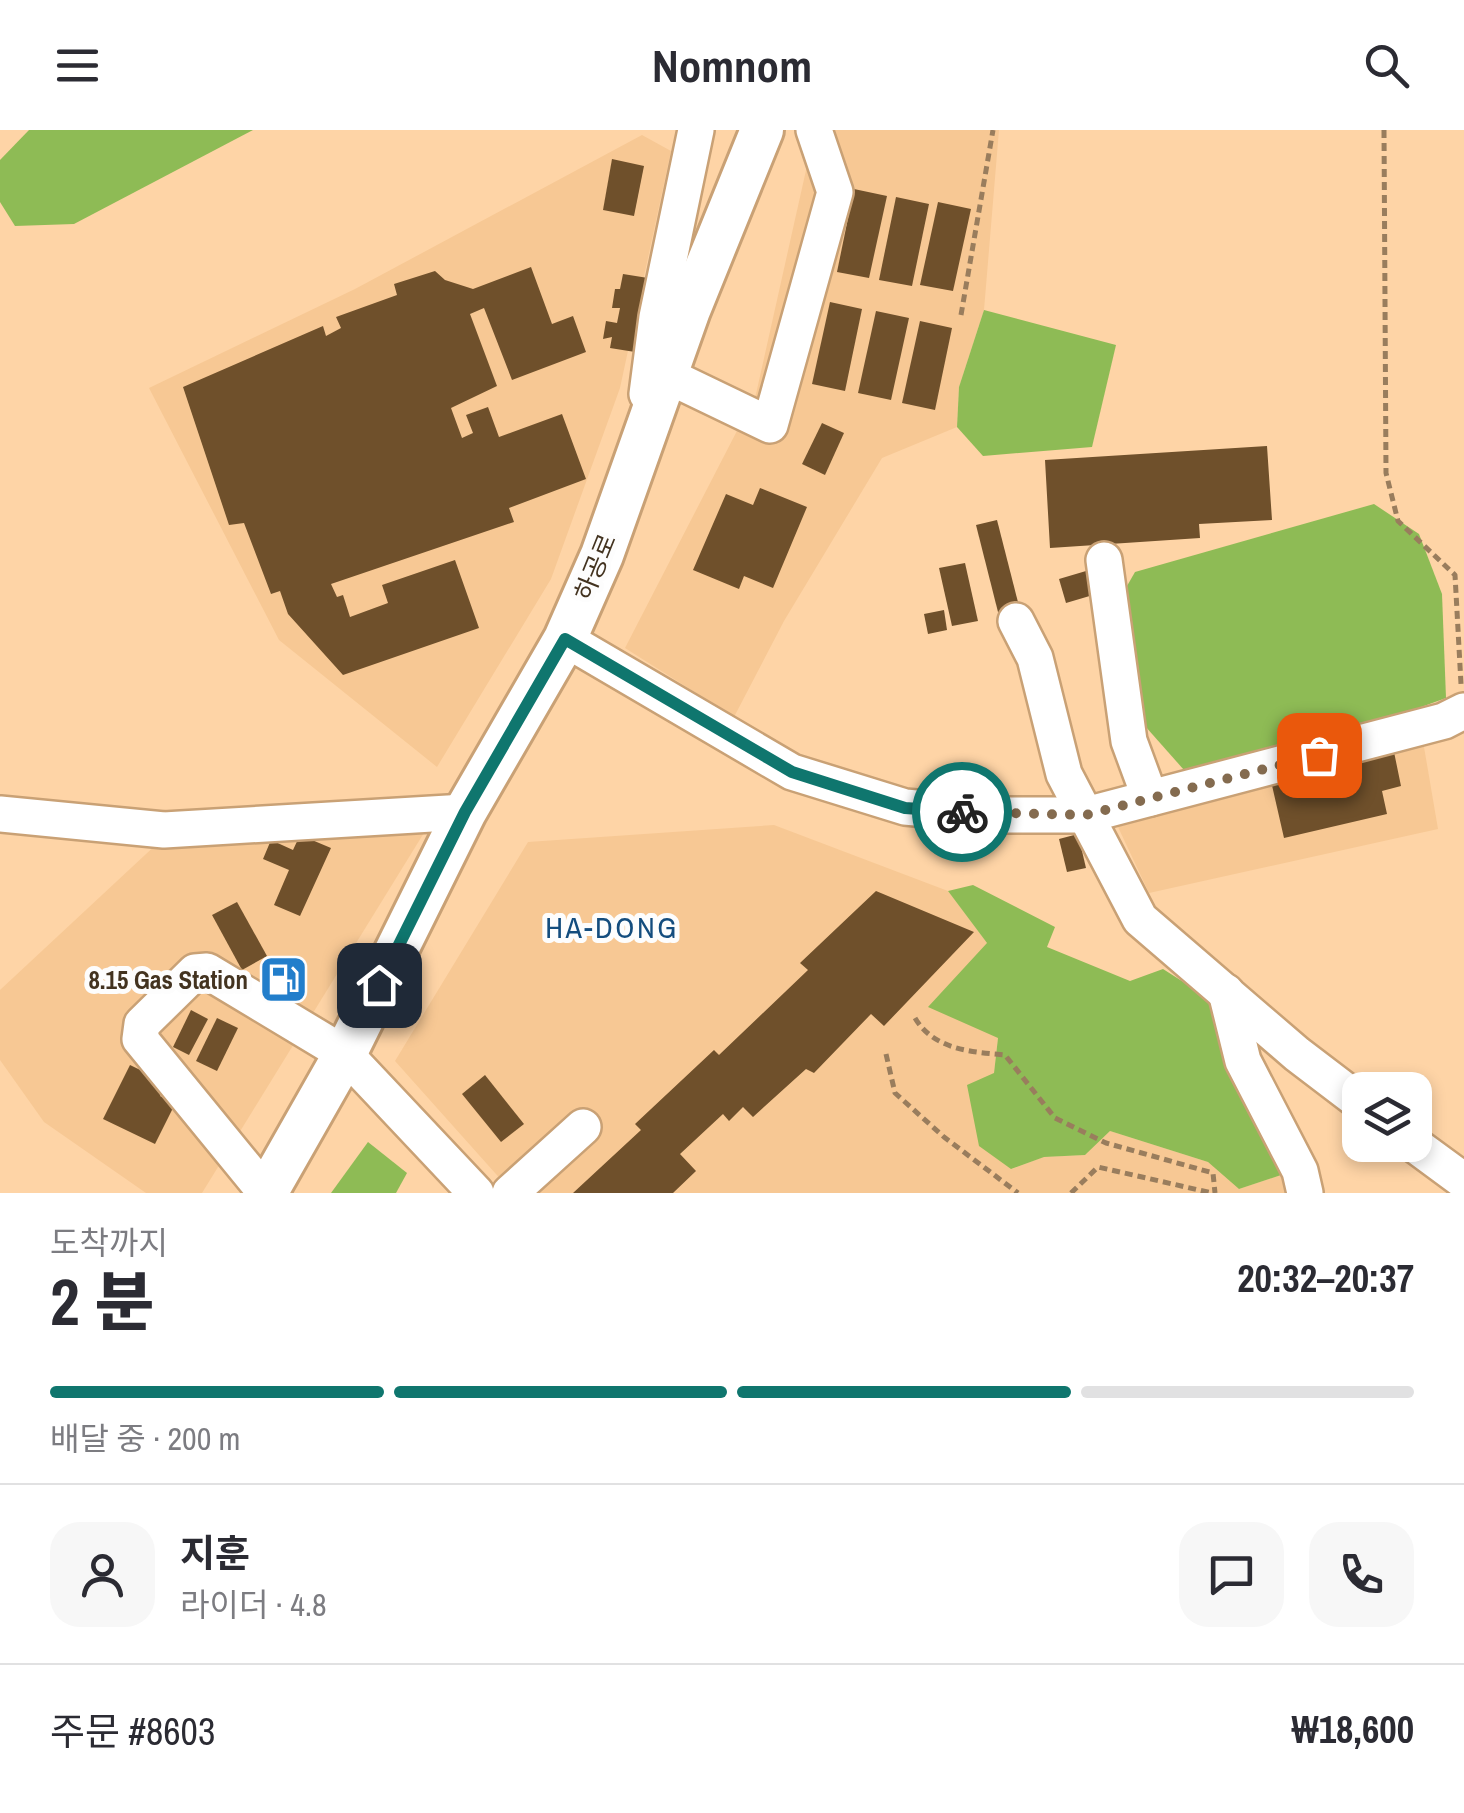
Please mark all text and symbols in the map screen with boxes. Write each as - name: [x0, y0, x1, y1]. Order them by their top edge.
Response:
- text: Nomnom: [652, 35, 812, 96]
- icon: menu: [50, 38, 105, 93]
- icon: search: [1359, 38, 1414, 93]
- street label: 하공로: [566, 529, 624, 605]
- pin: [1277, 713, 1362, 798]
- icon: bag: [1292, 728, 1347, 783]
- courier: [912, 762, 1012, 862]
- icon: bike: [935, 785, 990, 840]
- district label: HA-DONG: [545, 907, 679, 947]
- pin: [337, 943, 422, 1028]
- fuel station icon: 8.15 Gas Station: [257, 954, 309, 1006]
- icon: home: [352, 958, 407, 1013]
- place label: 8.15 Gas Station: [88, 963, 248, 997]
- map controls: [1342, 1072, 1432, 1162]
- button: layers: [1342, 1072, 1432, 1162]
- text: 도착까지: [50, 1221, 168, 1264]
- text: 20:32–20:37: [1237, 1253, 1414, 1304]
- text: 2 분: [50, 1258, 154, 1345]
- text: 배달 중 · 200 m: [50, 1417, 240, 1460]
- button: person: [50, 1522, 155, 1627]
- button: chat: [1179, 1522, 1284, 1627]
- button: phone: [1309, 1522, 1414, 1627]
- text: 지훈: [180, 1528, 250, 1579]
- text: 라이더 · 4.8: [180, 1583, 327, 1626]
- text: ₩18,600: [1292, 1704, 1414, 1755]
- text: 주문 #8603: [50, 1706, 215, 1757]

